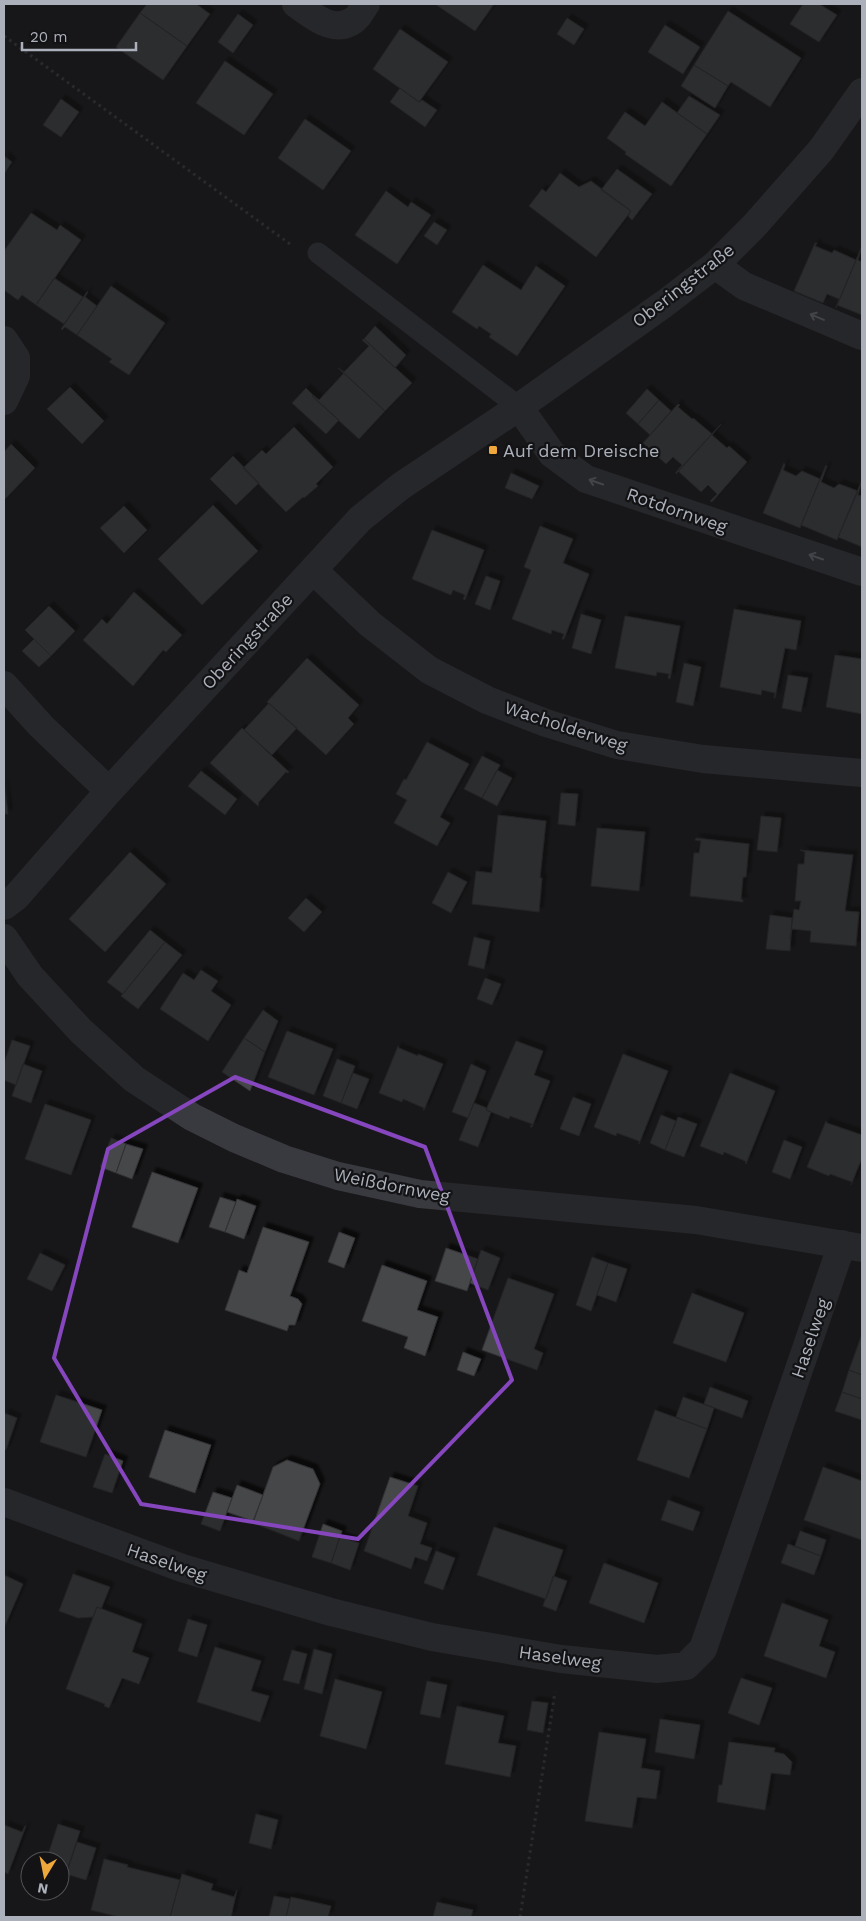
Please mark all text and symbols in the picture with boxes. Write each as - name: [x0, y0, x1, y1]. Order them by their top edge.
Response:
- scale bar: [22, 20, 136, 52]
- text: 20 m: [30, 28, 68, 46]
- street label: Oberingstraße: [628, 239, 738, 331]
- one-way arrow: [810, 311, 825, 321]
- place label: Auf dem Dreische: [503, 440, 660, 461]
- marker: Auf dem Dreische: [487, 444, 499, 456]
- one-way arrow: [588, 477, 604, 486]
- street label: Rotdornweg: [624, 483, 730, 537]
- one-way arrow: [808, 551, 824, 561]
- street label: Oberingstraße: [197, 589, 297, 693]
- street label: Wacholderweg: [502, 696, 631, 756]
- street label: Weißdornweg: [332, 1163, 452, 1207]
- street label: Haselweg: [787, 1295, 834, 1381]
- street label: Haselweg: [124, 1539, 210, 1586]
- street label: Haselweg: [517, 1641, 603, 1673]
- north arrow: [20, 1851, 70, 1901]
- text: N: [36, 1880, 49, 1898]

